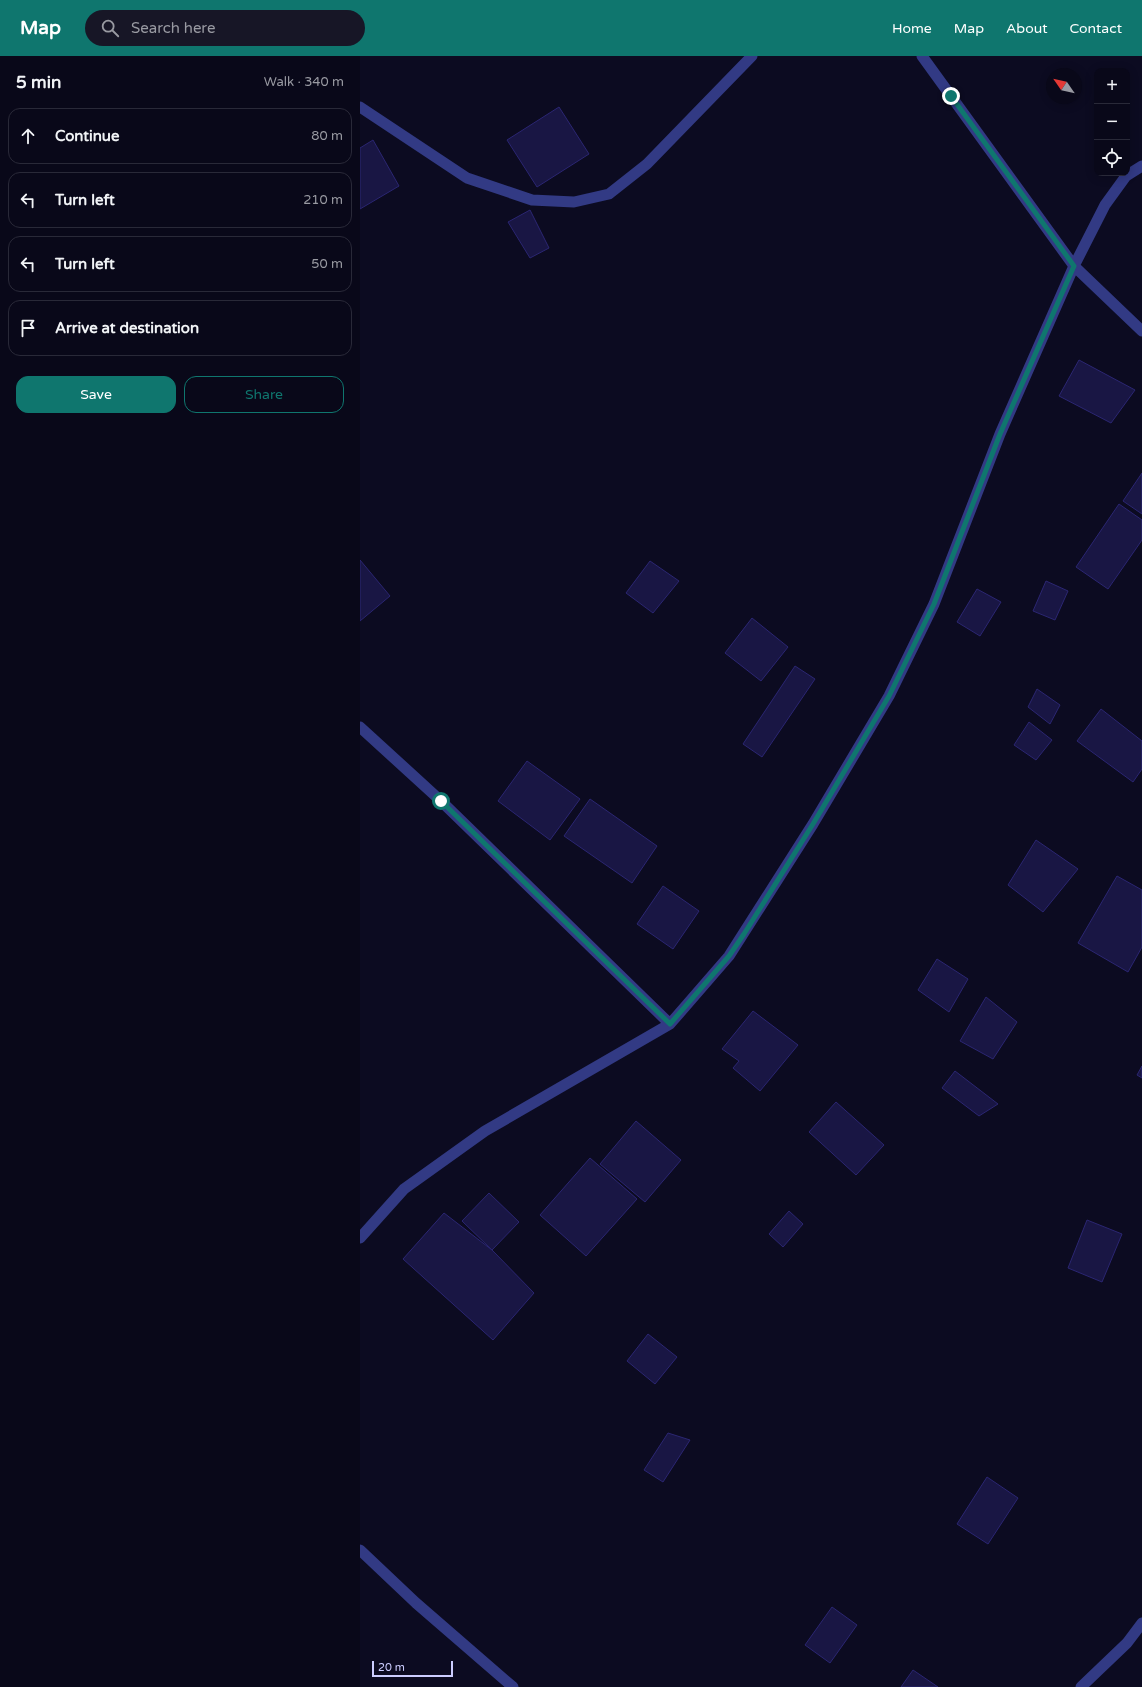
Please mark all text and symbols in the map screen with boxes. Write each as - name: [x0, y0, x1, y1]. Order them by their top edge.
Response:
- search box: [85, 10, 365, 46]
- text: Map: [20, 17, 61, 39]
- icon: search: [99, 17, 121, 39]
- text: Search here: [131, 19, 215, 37]
- text: Home: [892, 20, 932, 37]
- text: Map: [954, 20, 984, 37]
- text: About: [1006, 20, 1048, 37]
- text: Contact: [1070, 20, 1122, 37]
- north arrow: [1046, 68, 1082, 104]
- map controls: [1094, 68, 1130, 176]
- button: +: [1094, 68, 1130, 104]
- text: 5 min: [16, 72, 61, 93]
- text: Walk · 340 m: [264, 74, 344, 90]
- route end: [942, 87, 960, 105]
- button: −: [1094, 104, 1130, 140]
- icon: ahead: [17, 125, 39, 147]
- text: Continue: [55, 127, 119, 145]
- text: 80 m: [311, 128, 343, 144]
- button: locate: [1094, 140, 1130, 176]
- icon: left: [17, 189, 39, 211]
- text: Turn left: [55, 191, 115, 209]
- text: 210 m: [303, 192, 343, 208]
- icon: left: [17, 253, 39, 275]
- text: Turn left: [55, 255, 115, 273]
- text: 50 m: [311, 256, 343, 272]
- icon: arrive: [17, 317, 39, 339]
- text: Arrive at destination: [55, 319, 199, 337]
- button: Save: [16, 376, 176, 413]
- button: Share: [184, 376, 344, 413]
- route start: [432, 792, 450, 810]
- scale bar: [372, 1659, 453, 1678]
- text: 20 m: [378, 1661, 405, 1674]

